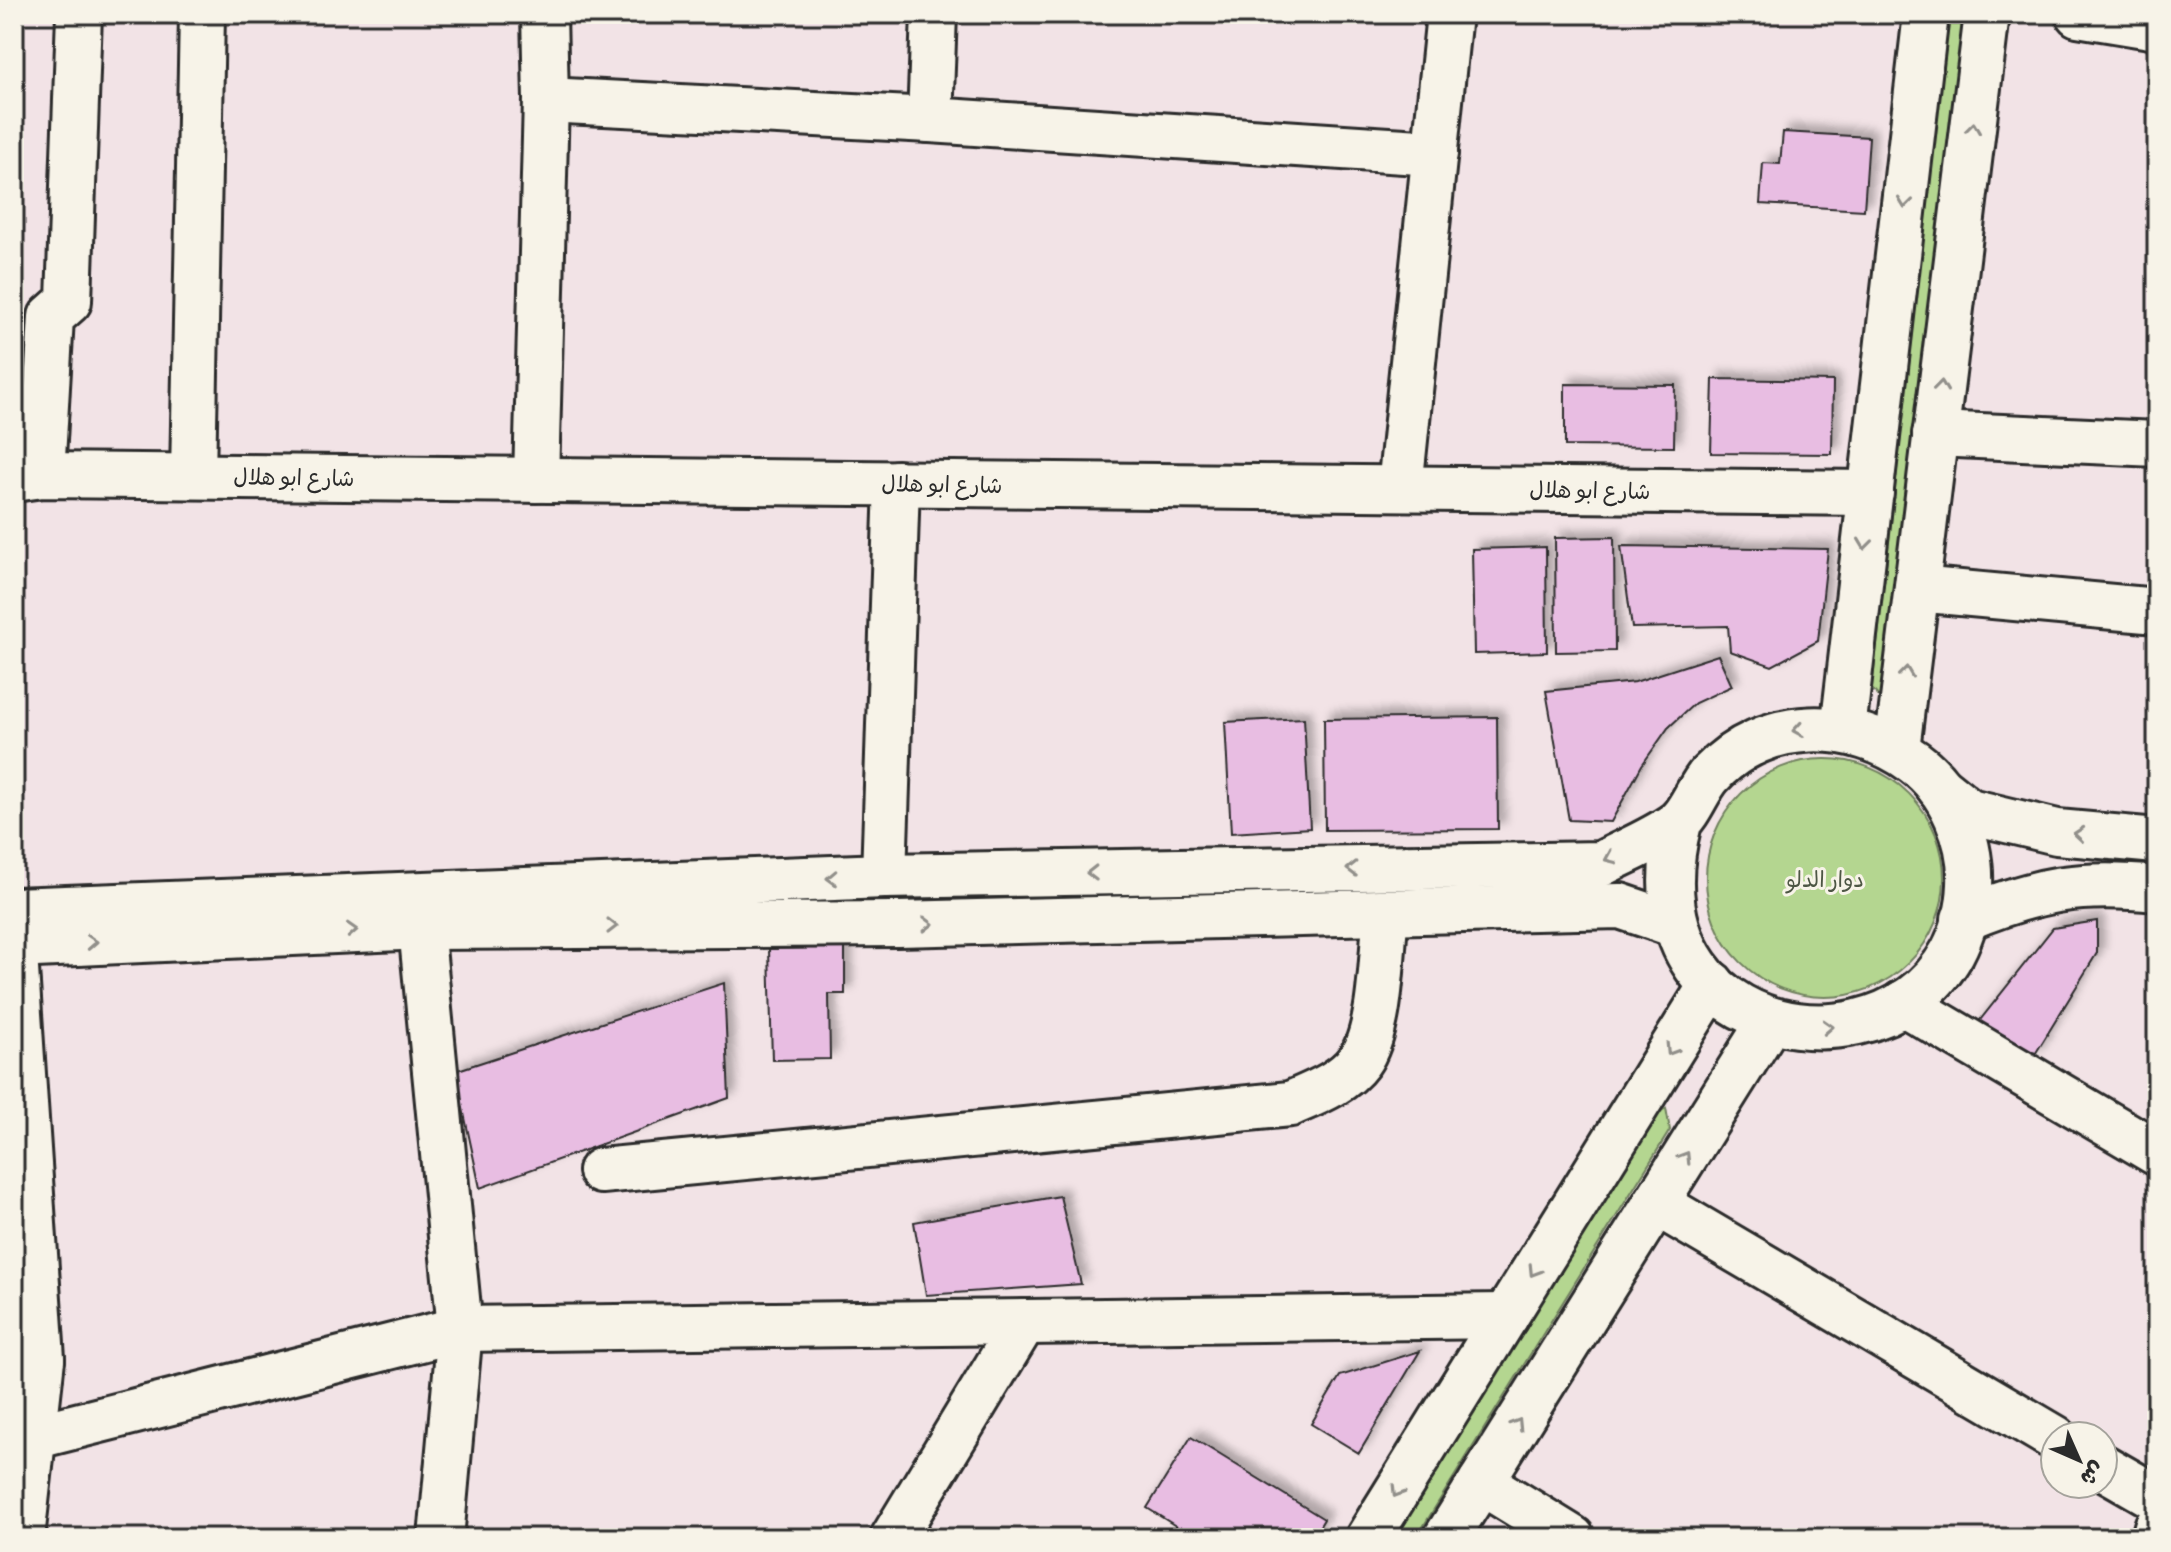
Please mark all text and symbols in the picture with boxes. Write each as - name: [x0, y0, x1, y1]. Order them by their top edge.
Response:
- one-way arrow: [1964, 121, 1981, 135]
- one-way arrow: [1897, 196, 1914, 210]
- one-way arrow: [1933, 379, 1950, 392]
- street label: شارع ابو هلال: [233, 463, 355, 494]
- street label: شارع ابو هلال: [881, 470, 1003, 501]
- street label: شارع ابو هلال: [1529, 476, 1651, 507]
- one-way arrow: [1856, 538, 1873, 551]
- one-way arrow: [1898, 665, 1915, 678]
- one-way arrow: [1791, 721, 1805, 738]
- one-way arrow: [2072, 826, 2085, 843]
- one-way arrow: [1604, 848, 1619, 864]
- one-way arrow: [1345, 860, 1358, 877]
- one-way arrow: [1085, 864, 1098, 882]
- park label: دوار الدلو: [1785, 866, 1864, 894]
- one-way arrow: [825, 870, 838, 887]
- one-way arrow: [922, 915, 935, 932]
- one-way arrow: [606, 917, 619, 935]
- one-way arrow: [346, 922, 359, 939]
- one-way arrow: [86, 934, 99, 951]
- one-way arrow: [1822, 1019, 1835, 1036]
- one-way arrow: [1665, 1041, 1680, 1056]
- one-way arrow: [1675, 1151, 1691, 1166]
- one-way arrow: [1528, 1262, 1543, 1277]
- one-way arrow: [1508, 1419, 1523, 1433]
- north arrow: [2039, 1420, 2119, 1500]
- text: ش: [2074, 1455, 2111, 1492]
- one-way arrow: [1391, 1483, 1406, 1498]

